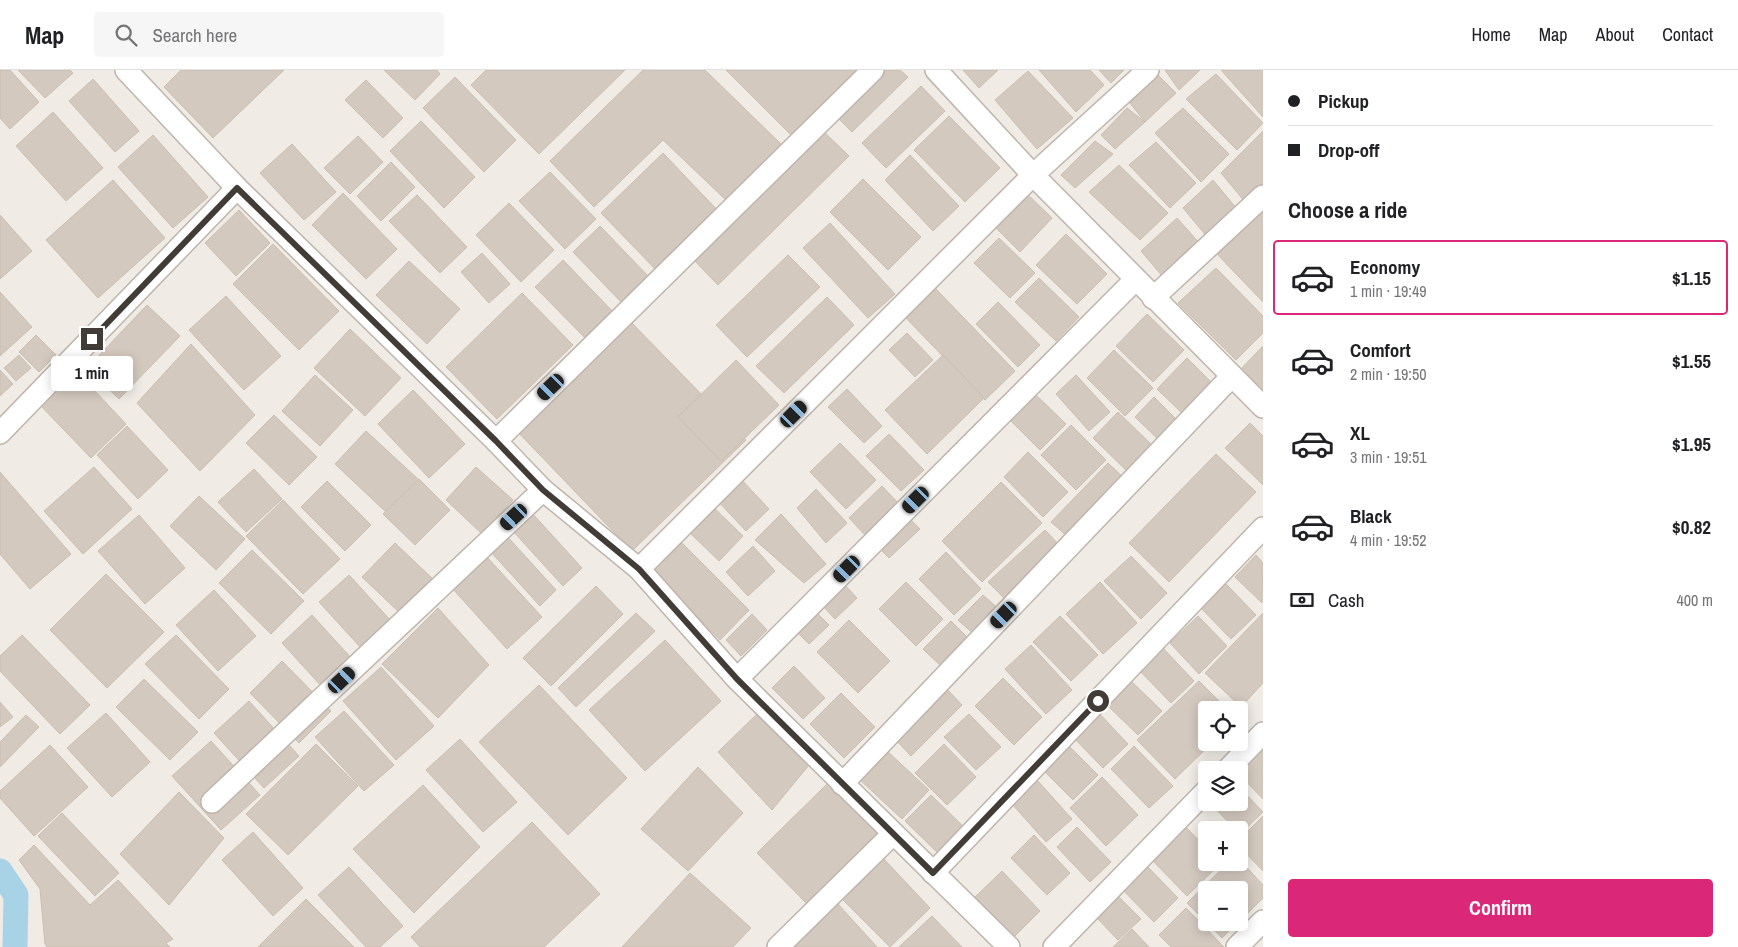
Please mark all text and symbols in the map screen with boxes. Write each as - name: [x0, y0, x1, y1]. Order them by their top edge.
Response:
- search box: [94, 12, 444, 57]
- text: Map: [25, 19, 64, 51]
- icon: search: [112, 21, 140, 49]
- text: Search here: [152, 22, 237, 48]
- text: Home: [1471, 22, 1511, 47]
- text: Map: [1539, 22, 1568, 47]
- text: About: [1596, 22, 1634, 47]
- text: Contact: [1662, 22, 1713, 47]
- text: Pickup: [1318, 88, 1369, 114]
- text: Drop-off: [1318, 137, 1379, 163]
- text: Choose a ride: [1288, 195, 1407, 225]
- text: Economy: [1350, 254, 1420, 280]
- icon: car: [1290, 255, 1335, 300]
- text: $1.15: [1672, 265, 1711, 291]
- text: 1 min · 19:49: [1350, 280, 1427, 302]
- route end: [81, 328, 103, 350]
- text: Comfort: [1350, 337, 1411, 363]
- icon: car: [1290, 338, 1335, 383]
- text: $1.55: [1672, 348, 1711, 374]
- callout: 1 min: [51, 356, 133, 392]
- text: 1 min: [75, 362, 109, 384]
- text: 2 min · 19:50: [1350, 363, 1427, 385]
- car: [534, 371, 567, 403]
- car: [778, 398, 809, 430]
- text: XL: [1350, 420, 1370, 446]
- icon: car: [1290, 421, 1335, 466]
- text: $1.95: [1672, 431, 1711, 457]
- text: 3 min · 19:51: [1350, 446, 1427, 468]
- car: [900, 484, 931, 516]
- car: [497, 501, 530, 533]
- text: Black: [1350, 503, 1392, 529]
- icon: car: [1290, 504, 1335, 549]
- text: $0.82: [1672, 514, 1711, 540]
- text: 4 min · 19:52: [1350, 529, 1427, 551]
- car: [831, 553, 862, 585]
- icon: cash: [1288, 586, 1316, 614]
- text: Cash: [1328, 587, 1364, 613]
- text: 400 m: [1677, 589, 1713, 611]
- car: [988, 599, 1019, 631]
- car: [325, 664, 358, 696]
- route start: [1087, 690, 1109, 712]
- map controls: [1198, 701, 1248, 931]
- button: locate: [1198, 701, 1248, 751]
- button: layers: [1198, 761, 1248, 811]
- button: +: [1198, 821, 1248, 871]
- button: Confirm: [1288, 879, 1713, 937]
- button: −: [1198, 881, 1248, 931]

